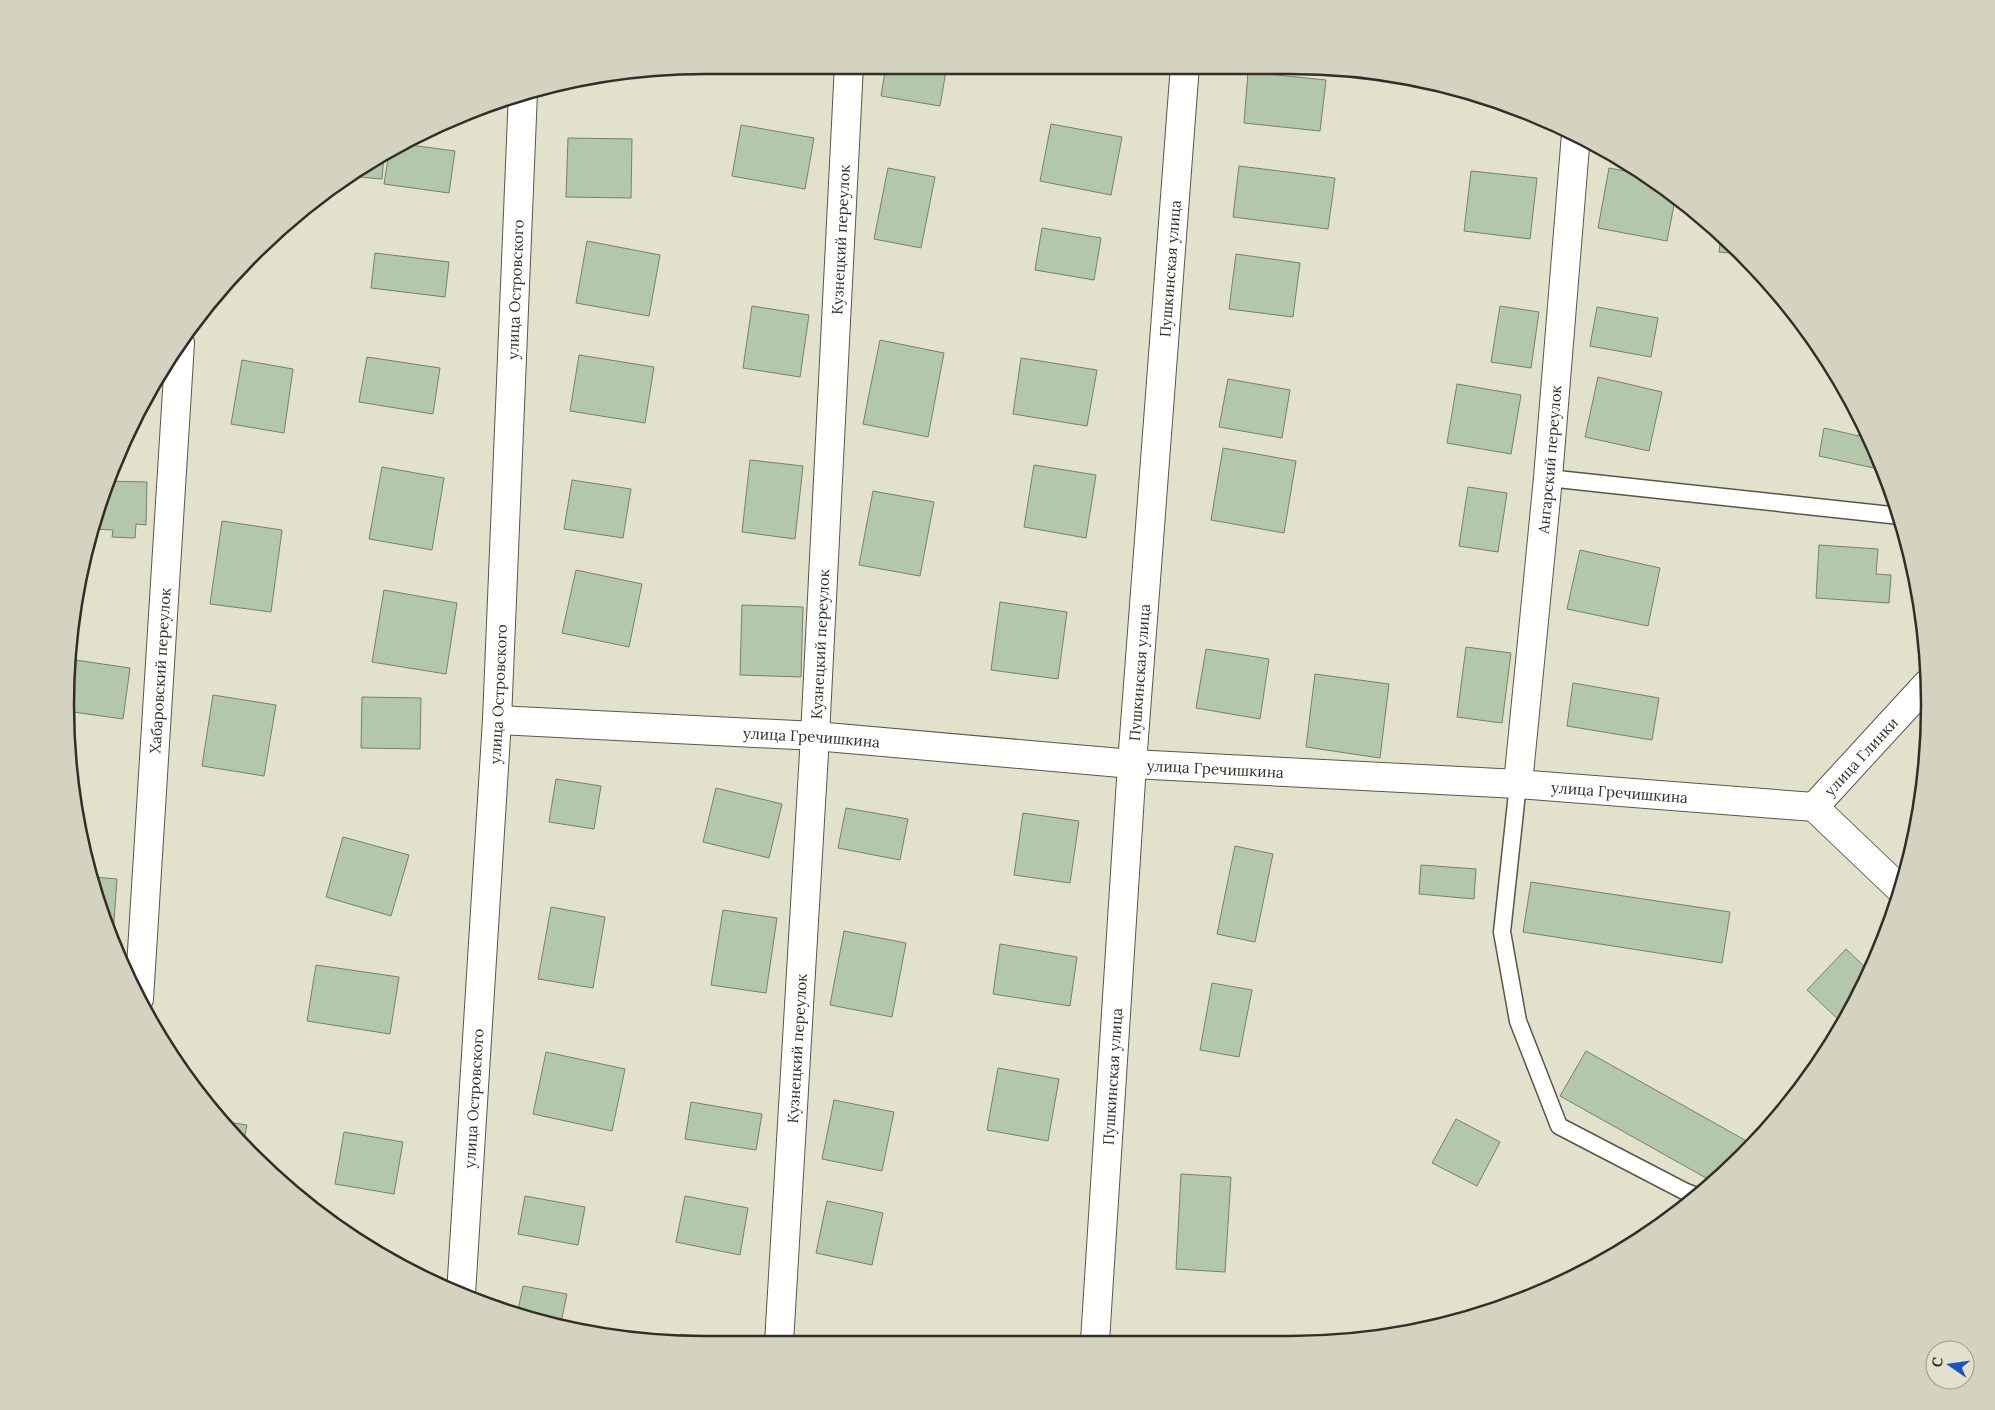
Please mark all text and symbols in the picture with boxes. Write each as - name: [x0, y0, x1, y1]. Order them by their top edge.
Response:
- street label: Кузнецкий переулок: [827, 164, 853, 315]
- street label: Пушкинская улица: [1155, 199, 1184, 338]
- street label: улица Островского: [502, 219, 527, 360]
- street label: Ангарский переулок: [1533, 385, 1565, 536]
- street label: Кузнецкий переулок: [806, 569, 833, 720]
- street label: Хабаровский переулок: [145, 587, 174, 754]
- street label: Пушкинская улица: [1124, 603, 1154, 742]
- street label: улица Островского: [485, 624, 510, 765]
- street label: улица Глинки: [1820, 713, 1902, 800]
- street label: улица Гречишкина: [743, 723, 881, 751]
- street label: улица Гречишкина: [1146, 755, 1285, 781]
- street label: улица Гречишкина: [1550, 777, 1689, 807]
- street label: Кузнецкий переулок: [783, 973, 810, 1124]
- street label: Пушкинская улица: [1098, 1007, 1126, 1146]
- street label: улица Островского: [459, 1028, 487, 1169]
- north arrow: [1925, 1340, 1975, 1390]
- text: С: [1927, 1355, 1947, 1369]

